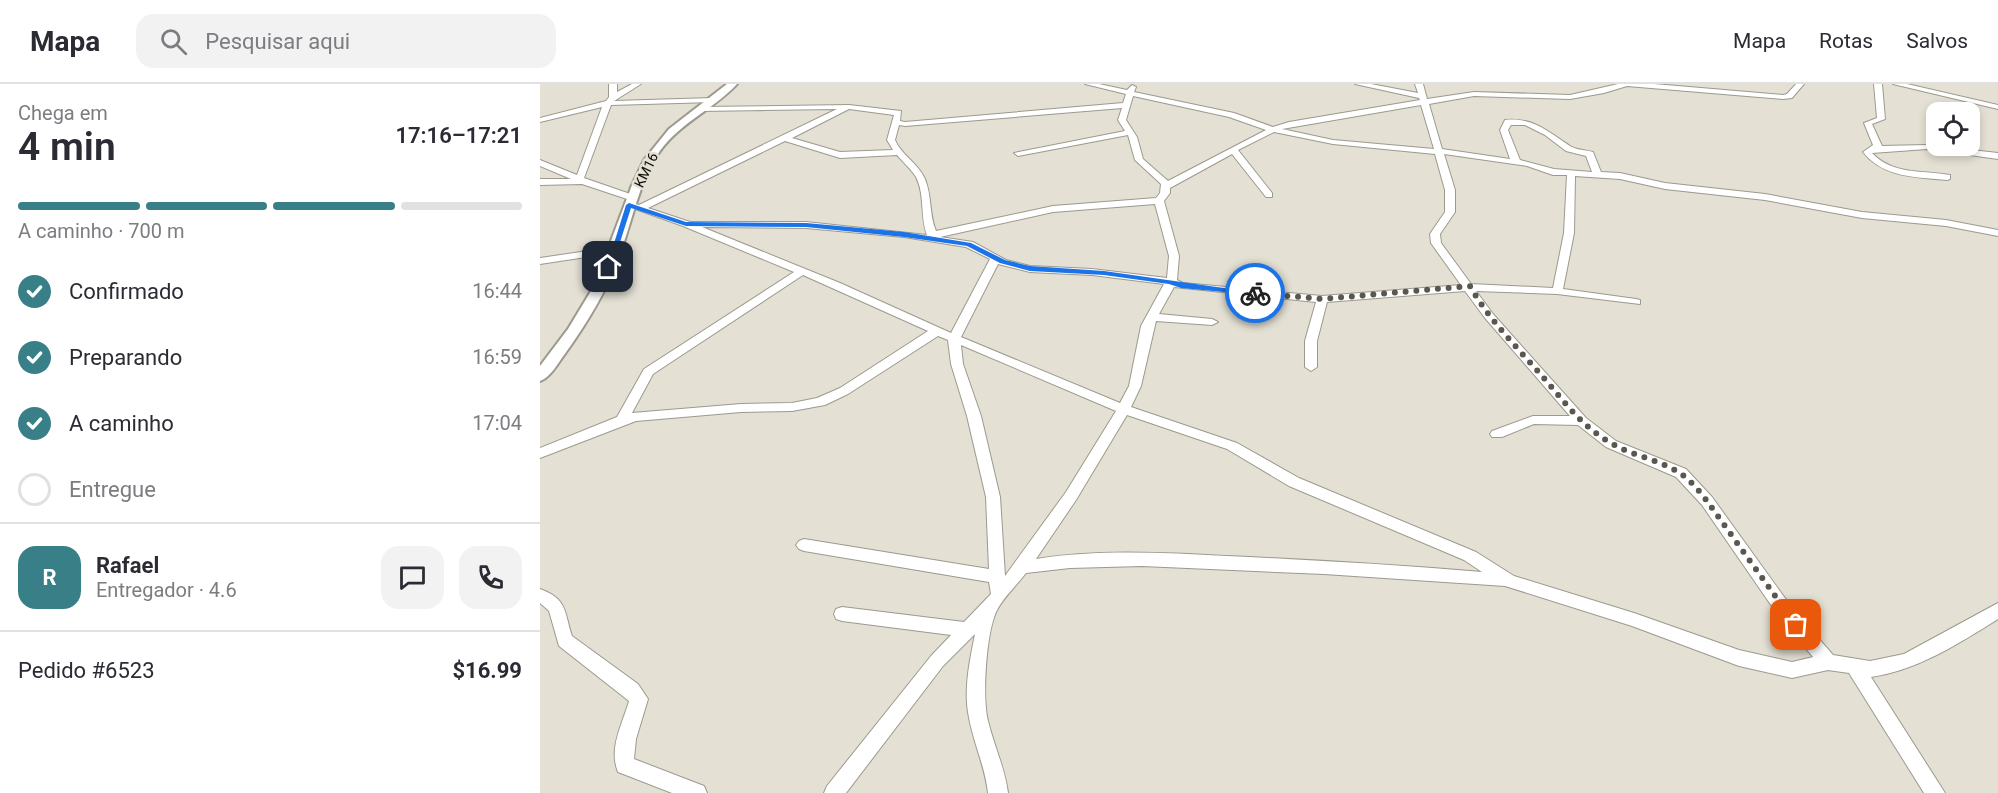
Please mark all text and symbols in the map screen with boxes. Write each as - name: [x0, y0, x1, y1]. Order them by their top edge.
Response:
- search box: [136, 14, 556, 68]
- text: Mapa: [30, 25, 100, 58]
- icon: search: [157, 25, 190, 58]
- text: Pesquisar aqui: [205, 29, 350, 54]
- text: Mapa: [1733, 29, 1786, 53]
- text: Rotas: [1819, 29, 1873, 53]
- text: Salvos: [1906, 29, 1968, 53]
- text: Chega em: [18, 101, 108, 125]
- map controls: [1926, 102, 1980, 156]
- button: locate: [1926, 102, 1980, 156]
- text: 17:16–17:21: [395, 123, 522, 148]
- text: 4 min: [18, 124, 116, 170]
- street label: KM16: [631, 150, 661, 190]
- text: A caminho · 700 m: [18, 219, 185, 243]
- pin: [582, 241, 633, 292]
- icon: home: [591, 250, 624, 283]
- courier: [1225, 263, 1285, 323]
- icon: check: [18, 275, 51, 308]
- icon: bike: [1239, 277, 1272, 310]
- text: Confirmado: [69, 279, 184, 304]
- text: 16:44: [472, 279, 522, 303]
- icon: check: [18, 341, 51, 374]
- text: Preparando: [69, 345, 182, 370]
- text: 16:59: [472, 345, 522, 369]
- icon: check: [18, 407, 51, 440]
- text: A caminho: [69, 411, 174, 436]
- text: 17:04: [472, 411, 522, 435]
- text: Entregue: [69, 477, 156, 502]
- button: chat: [381, 546, 444, 609]
- button: phone: [459, 546, 522, 609]
- text: Rafael: [96, 553, 159, 578]
- text: R: [42, 565, 57, 590]
- text: Entregador · 4.6: [96, 578, 237, 602]
- pin: [1770, 599, 1821, 650]
- icon: bag: [1779, 608, 1812, 641]
- text: Pedido #6523: [18, 658, 155, 683]
- text: $16.99: [453, 658, 522, 683]

